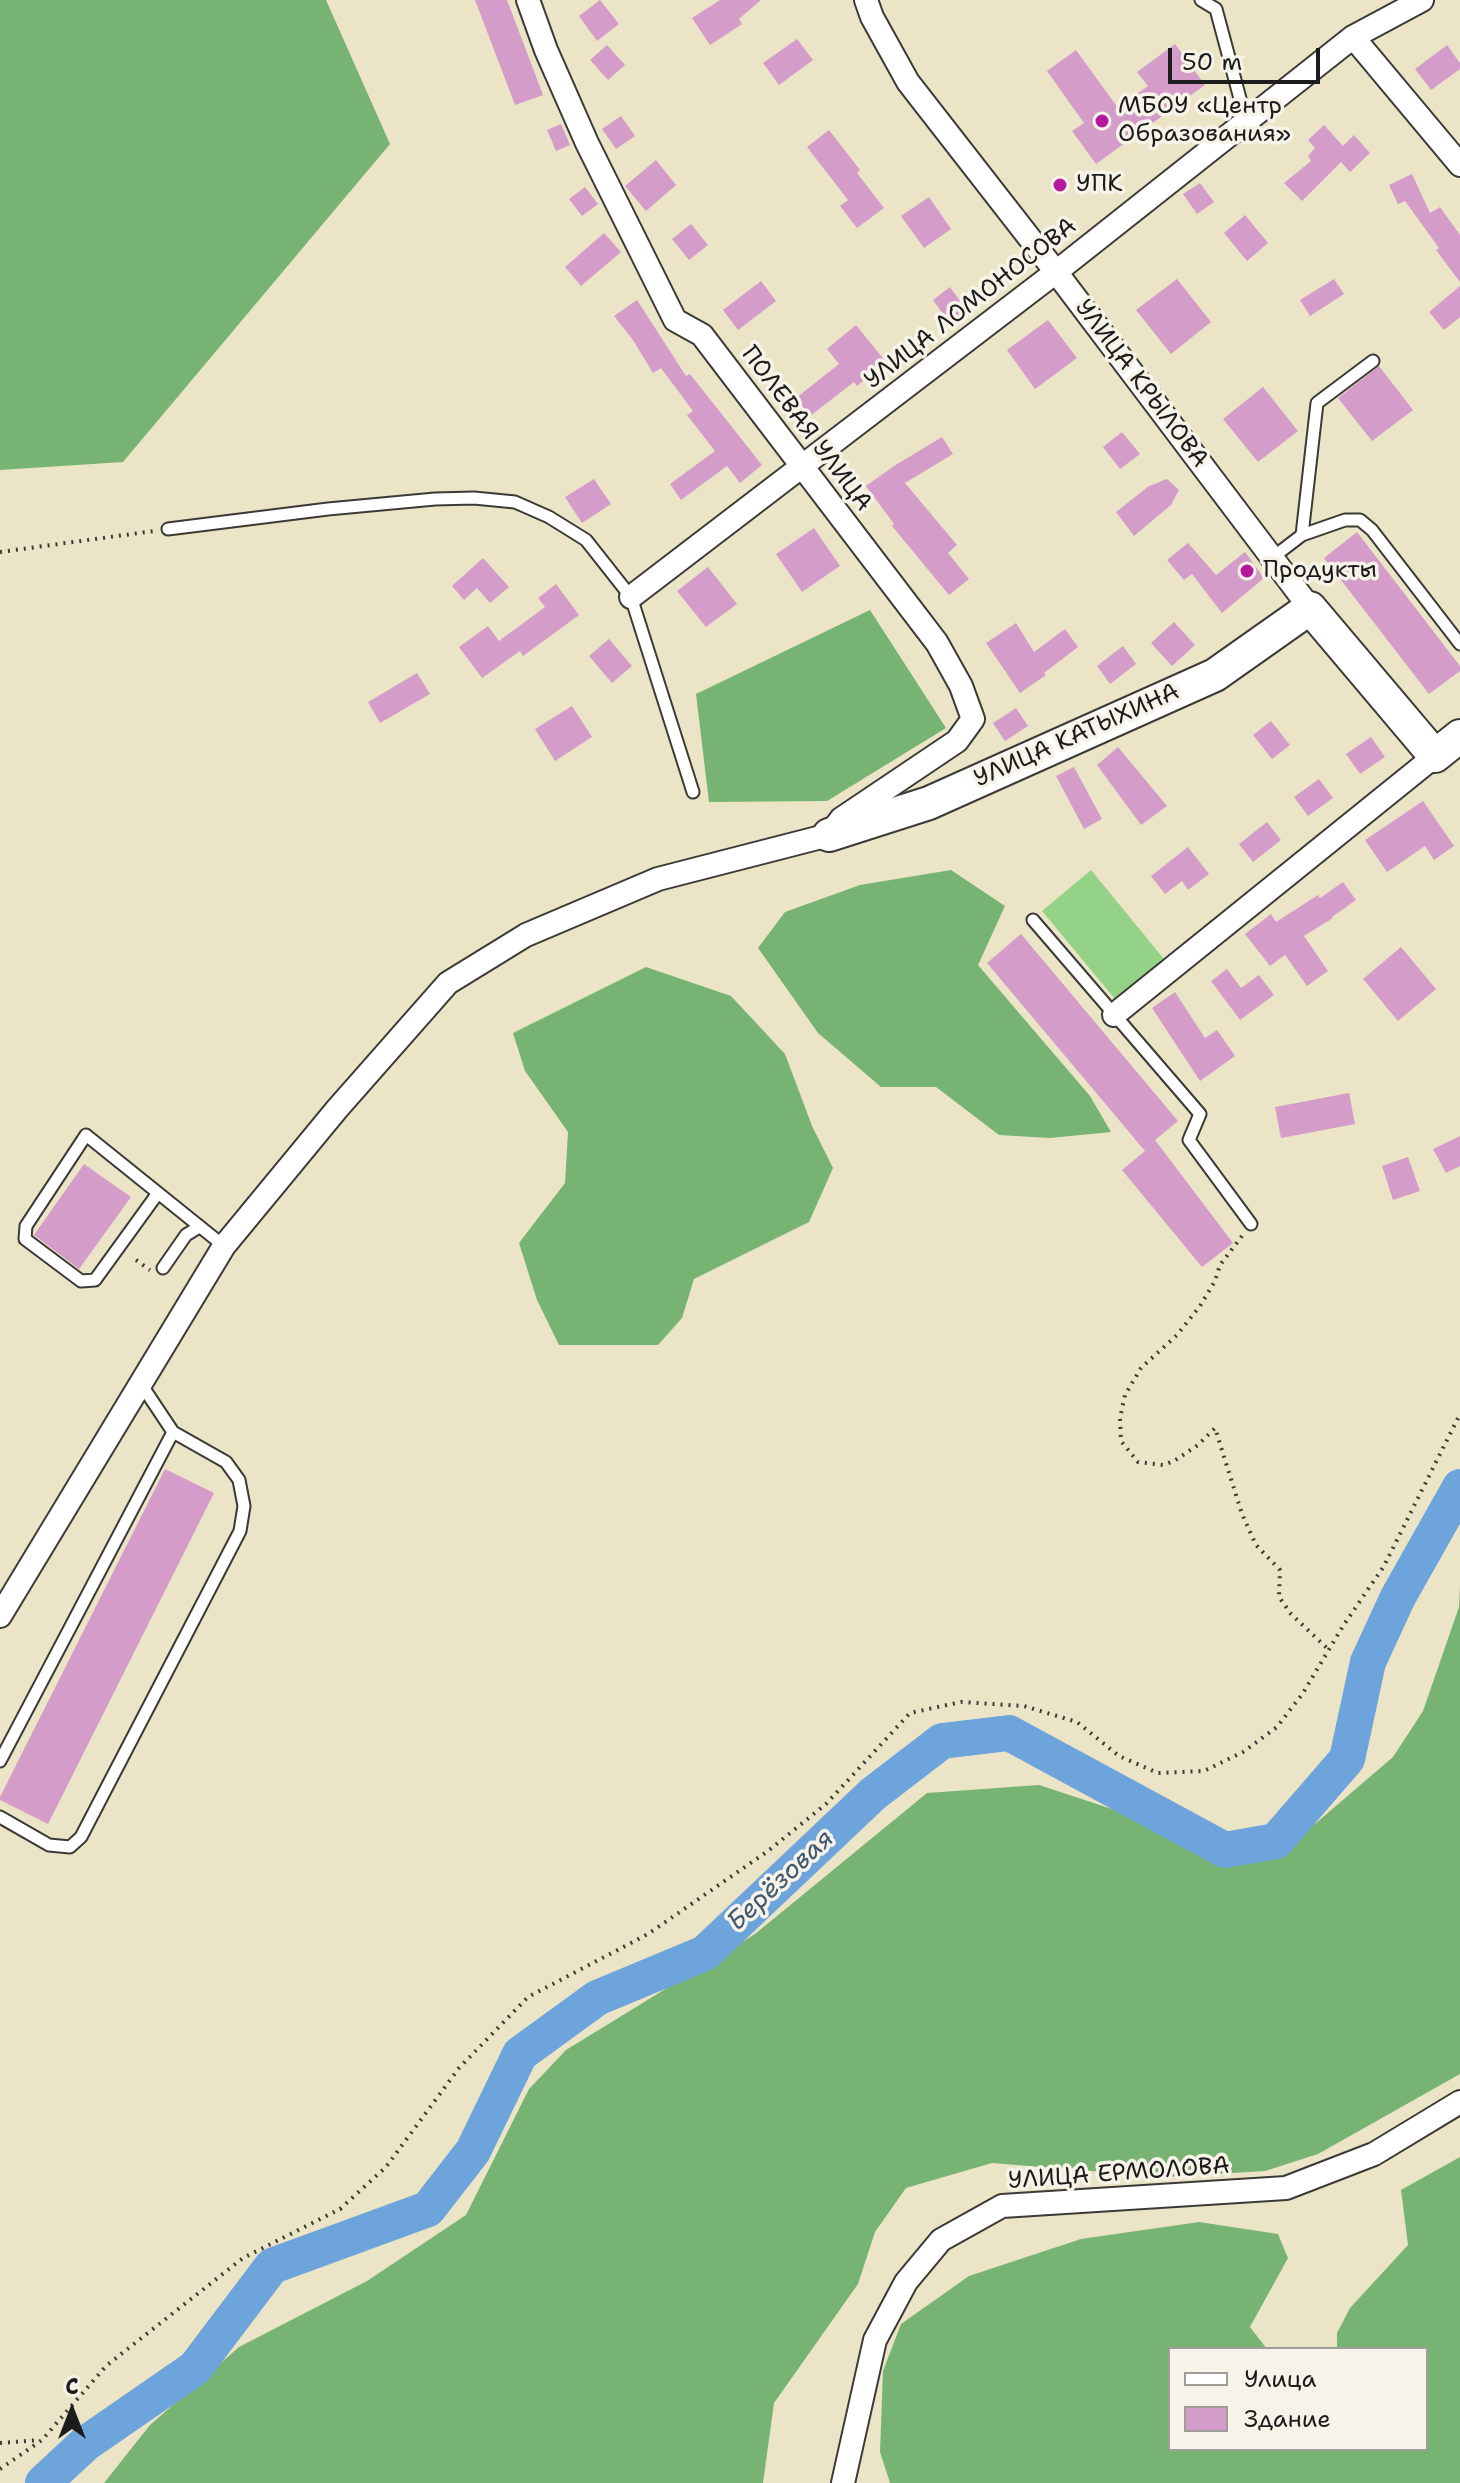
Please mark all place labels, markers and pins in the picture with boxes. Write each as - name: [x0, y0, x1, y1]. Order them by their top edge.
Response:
- place label: МБОУ «Центр Образования»: [1118, 93, 1291, 149]
- marker: МБОУ «Центр Образования»: [1093, 112, 1111, 130]
- place label: УПК: [1076, 171, 1123, 199]
- marker: УПК: [1051, 176, 1069, 194]
- place label: Продукты: [1263, 557, 1377, 585]
- marker: Продукты: [1238, 562, 1256, 580]

